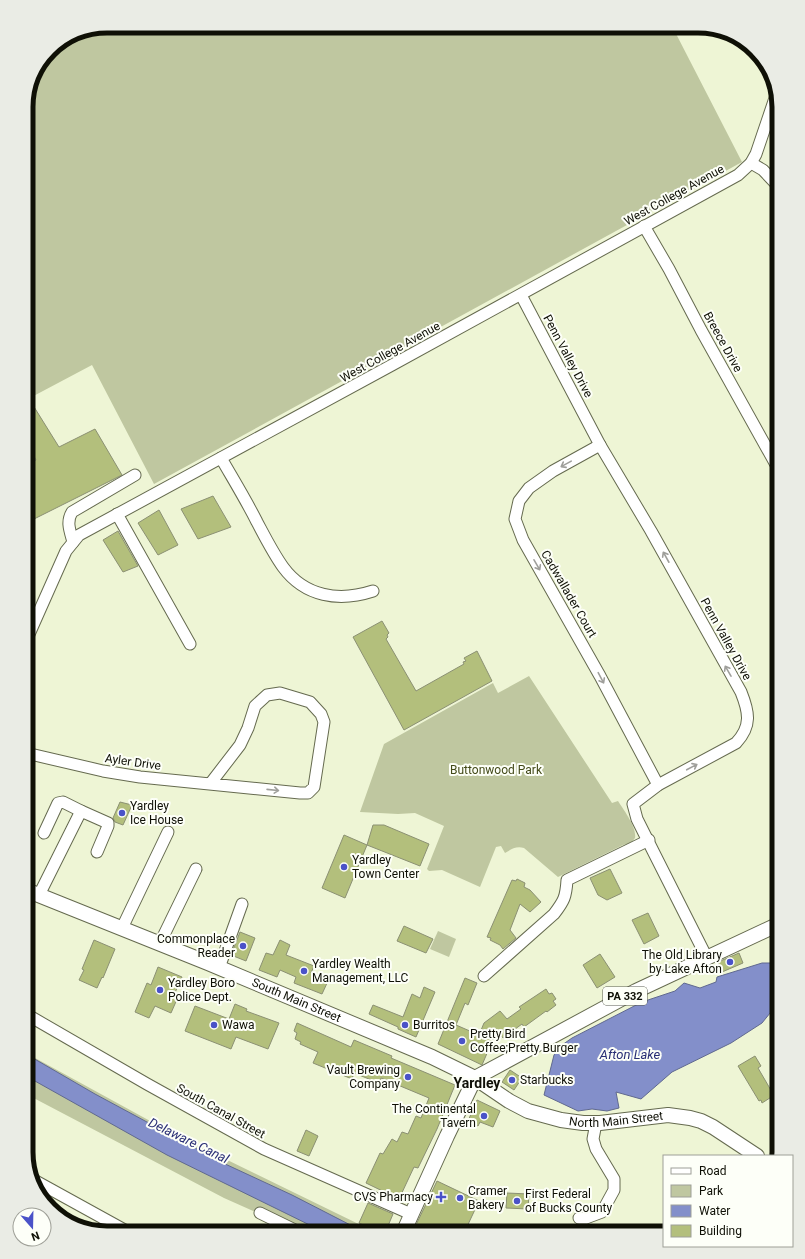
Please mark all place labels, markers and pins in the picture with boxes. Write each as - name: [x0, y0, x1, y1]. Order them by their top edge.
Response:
- place label: Yardley Ice House: [130, 799, 183, 827]
- marker: Yardley Ice House: [117, 808, 127, 818]
- place label: Yardley Town Center: [352, 853, 419, 881]
- marker: Yardley Town Center: [339, 862, 349, 872]
- place label: Commonplace Reader: [157, 932, 235, 960]
- marker: Commonplace Reader: [238, 941, 248, 951]
- place label: The Old Library by Lake Afton: [642, 948, 722, 976]
- place label: Yardley Wealth Management, LLC: [312, 957, 409, 985]
- marker: The Old Library by Lake Afton: [725, 957, 735, 967]
- marker: Yardley Wealth Management, LLC: [299, 966, 309, 976]
- place label: Yardley Boro Police Dept.: [168, 976, 235, 1004]
- marker: Yardley Boro Police Dept.: [155, 985, 165, 995]
- place label: Wawa: [222, 1018, 255, 1032]
- place label: Burritos: [413, 1018, 455, 1032]
- marker: Wawa: [209, 1020, 219, 1030]
- marker: Burritos: [400, 1020, 410, 1030]
- place label: Pretty Bird Coffee;Pretty Burger: [470, 1027, 578, 1055]
- marker: Pretty Bird Coffee;Pretty Burger: [457, 1036, 467, 1046]
- place label: Vault Brewing Company: [327, 1063, 400, 1091]
- marker: Vault Brewing Company: [403, 1072, 413, 1082]
- place label: Starbucks: [520, 1073, 574, 1087]
- marker: Starbucks: [507, 1075, 517, 1085]
- place label: The Continental Tavern: [392, 1102, 476, 1130]
- marker: The Continental Tavern: [479, 1111, 489, 1121]
- place label: Cramer Bakery: [468, 1184, 507, 1212]
- place label: First Federal of Bucks County: [525, 1187, 612, 1215]
- place label: CVS Pharmacy: [354, 1190, 433, 1204]
- marker: CVS Pharmacy: [436, 1192, 446, 1202]
- marker: Cramer Bakery: [455, 1193, 465, 1203]
- marker: First Federal of Bucks County: [512, 1196, 522, 1206]

